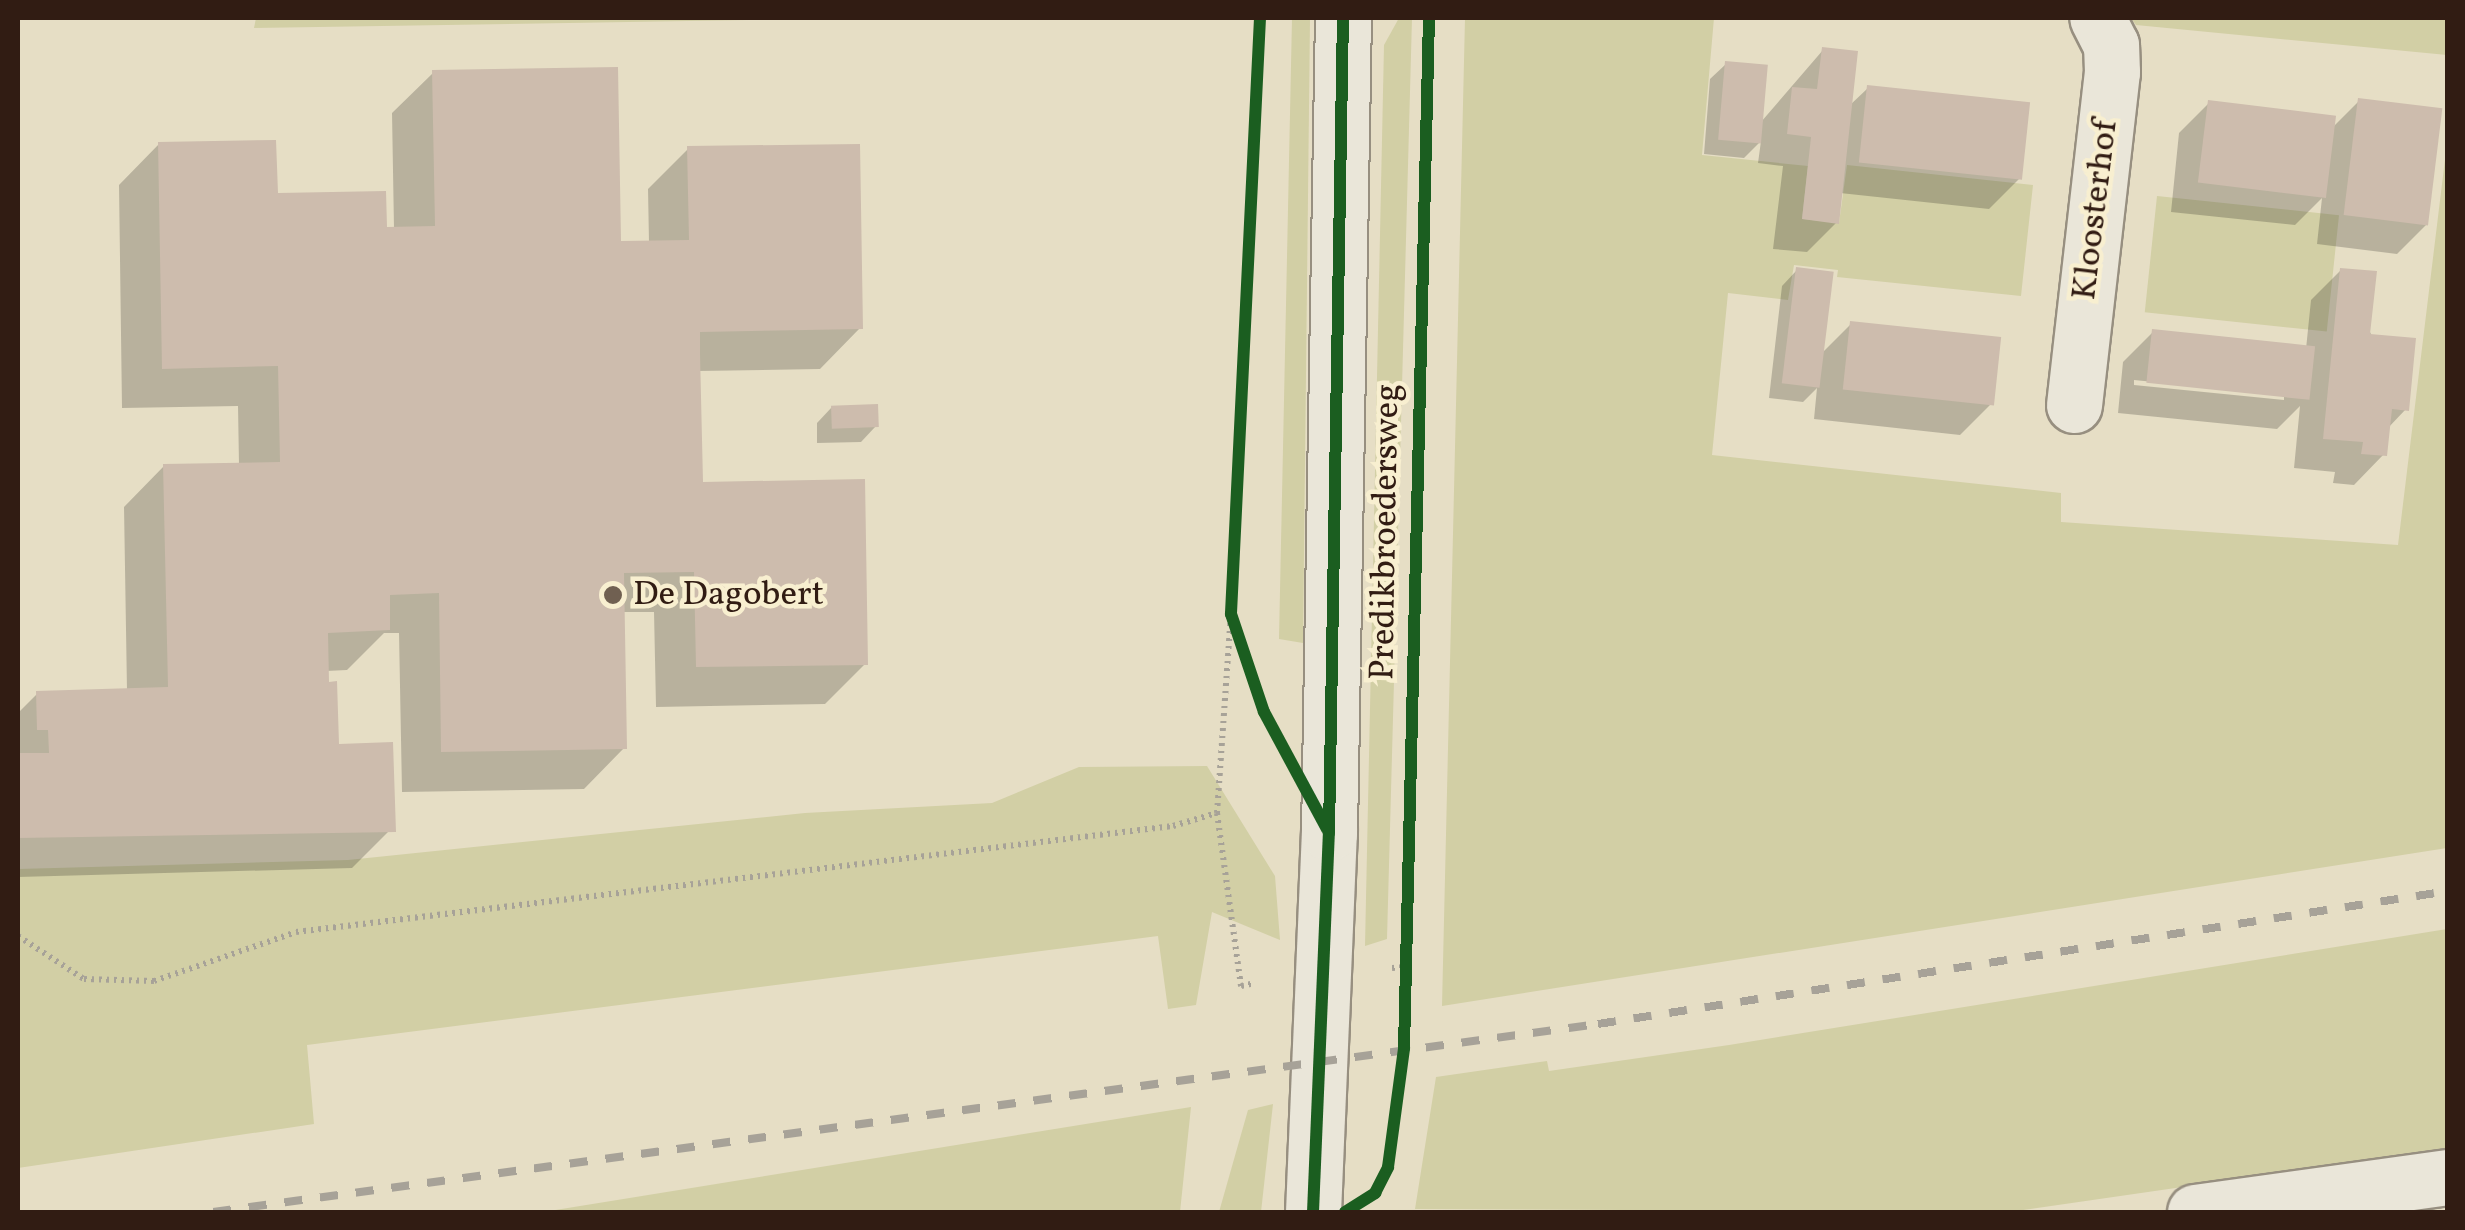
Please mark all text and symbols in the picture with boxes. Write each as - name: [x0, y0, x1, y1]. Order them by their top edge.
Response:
- street label: Kloosterhof: [2064, 118, 2128, 302]
- street label: Predikbroedersweg: [1362, 383, 1410, 681]
- place label: De Dagobert: [633, 574, 824, 616]
- marker: De Dagobert: [602, 584, 624, 606]

